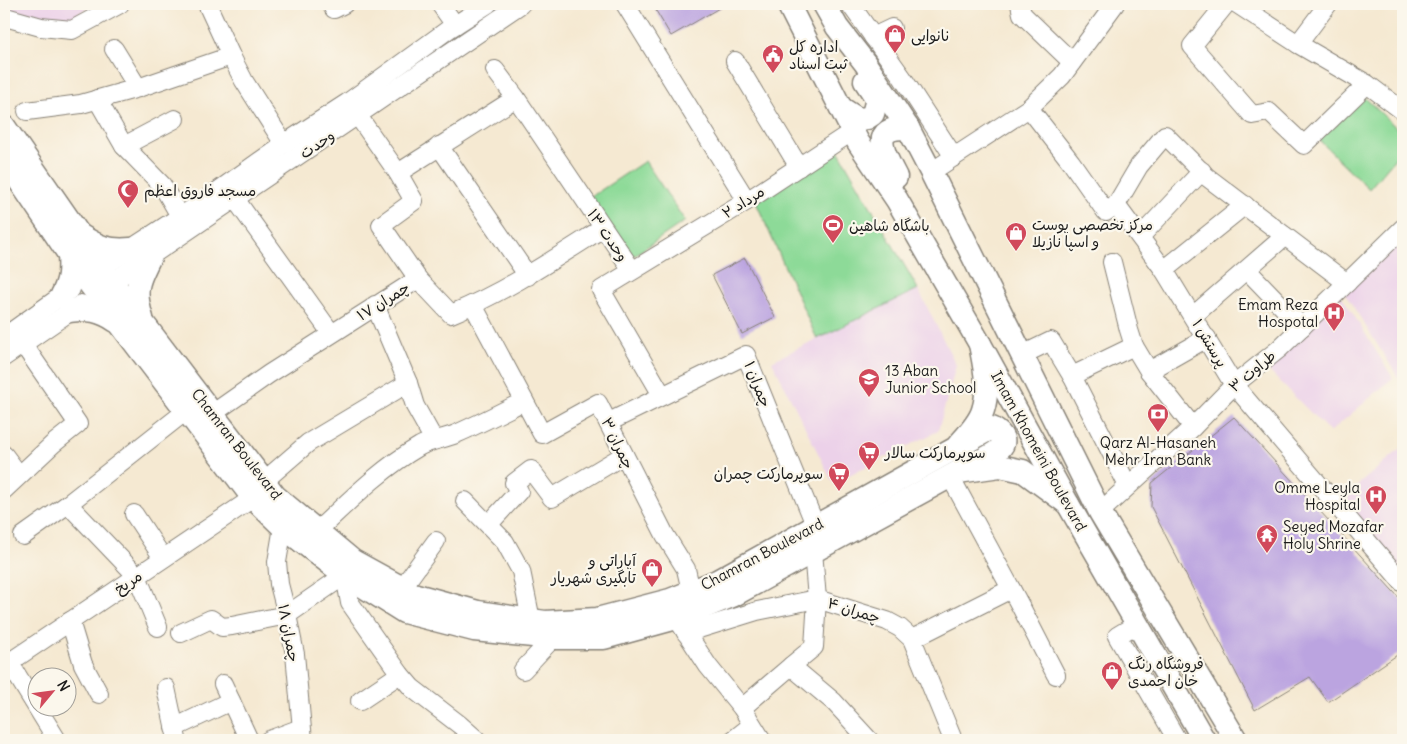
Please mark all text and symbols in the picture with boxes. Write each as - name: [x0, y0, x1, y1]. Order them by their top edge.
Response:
- shop icon: نانوایی: [883, 23, 907, 54]
- place label: نانوایی: [911, 26, 950, 46]
- place label: اداره کل ثبت اسناد: [789, 37, 848, 73]
- public building icon: اداره کل ثبت اسناد: [761, 43, 785, 74]
- street label: وحدت: [296, 125, 338, 163]
- mosque icon: مسجد فاروق اعظم: [116, 178, 140, 209]
- place label: مسجد فاروق اعظم: [144, 181, 256, 203]
- street label: مرداد ۲: [718, 182, 768, 222]
- street label: وحدت ۱۳: [584, 205, 632, 265]
- sports icon: باشگاه شاهین: [821, 213, 845, 244]
- place label: مرکز تخصصی پوست و اسپا نازیلا: [1032, 215, 1153, 252]
- place label: باشگاه شاهین: [849, 216, 930, 235]
- shop icon: مرکز تخصصی پوست و اسپا نازیلا: [1004, 221, 1028, 252]
- street label: چمران ۱۷: [353, 277, 413, 325]
- place label: Emam Reza Hospotal: [1238, 295, 1318, 331]
- hospital icon: Emam Reza Hospotal: [1322, 301, 1346, 332]
- street label: پرستش ۱: [1187, 315, 1232, 371]
- street label: طراوت ۳: [1225, 346, 1279, 396]
- street label: چمران ۱: [739, 358, 776, 410]
- place label: 13 Aban Junior School: [885, 361, 976, 397]
- school or university icon: 13 Aban Junior School: [857, 367, 881, 398]
- street label: Imam Khomeini Boulevard: [987, 367, 1091, 535]
- street label: Chamran Boulevard: [188, 385, 286, 504]
- bank icon: Qarz Al-Hasaneh Mehr Iran Bank: [1146, 402, 1170, 433]
- street label: چمران ۳: [597, 414, 639, 472]
- place label: Qarz Al-Hasaneh Mehr Iran Bank: [1100, 433, 1216, 469]
- supermarket icon: سوپرمارکت سالار: [857, 440, 881, 471]
- place label: سوپرمارکت سالار: [884, 443, 986, 463]
- supermarket icon: سوپرمارکت چمران: [827, 461, 851, 492]
- place label: سوپرمارکت چمران: [714, 464, 823, 484]
- place label: Omme Leyla Hospital: [1274, 478, 1360, 514]
- hospital icon: Omme Leyla Hospital: [1364, 484, 1388, 515]
- street label: Chamran Boulevard: [697, 514, 827, 594]
- place label: Seyed Mozafar Holy Shrine: [1283, 517, 1384, 553]
- temple icon: Seyed Mozafar Holy Shrine: [1255, 523, 1279, 554]
- place label: آپاراتی و تابگیری شهریار: [550, 551, 637, 587]
- shop icon: آپاراتی و تابگیری شهریار: [640, 557, 664, 588]
- street label: مریخ: [110, 566, 146, 599]
- street label: چمران ۴: [825, 593, 883, 628]
- street label: چمران ۱۸: [273, 602, 304, 664]
- place label: فروشگاه رنگ خان احمدی: [1128, 654, 1204, 690]
- shop icon: فروشگاه رنگ خان احمدی: [1100, 660, 1124, 691]
- north arrow: [28, 666, 78, 716]
- text: N: [53, 677, 74, 694]

